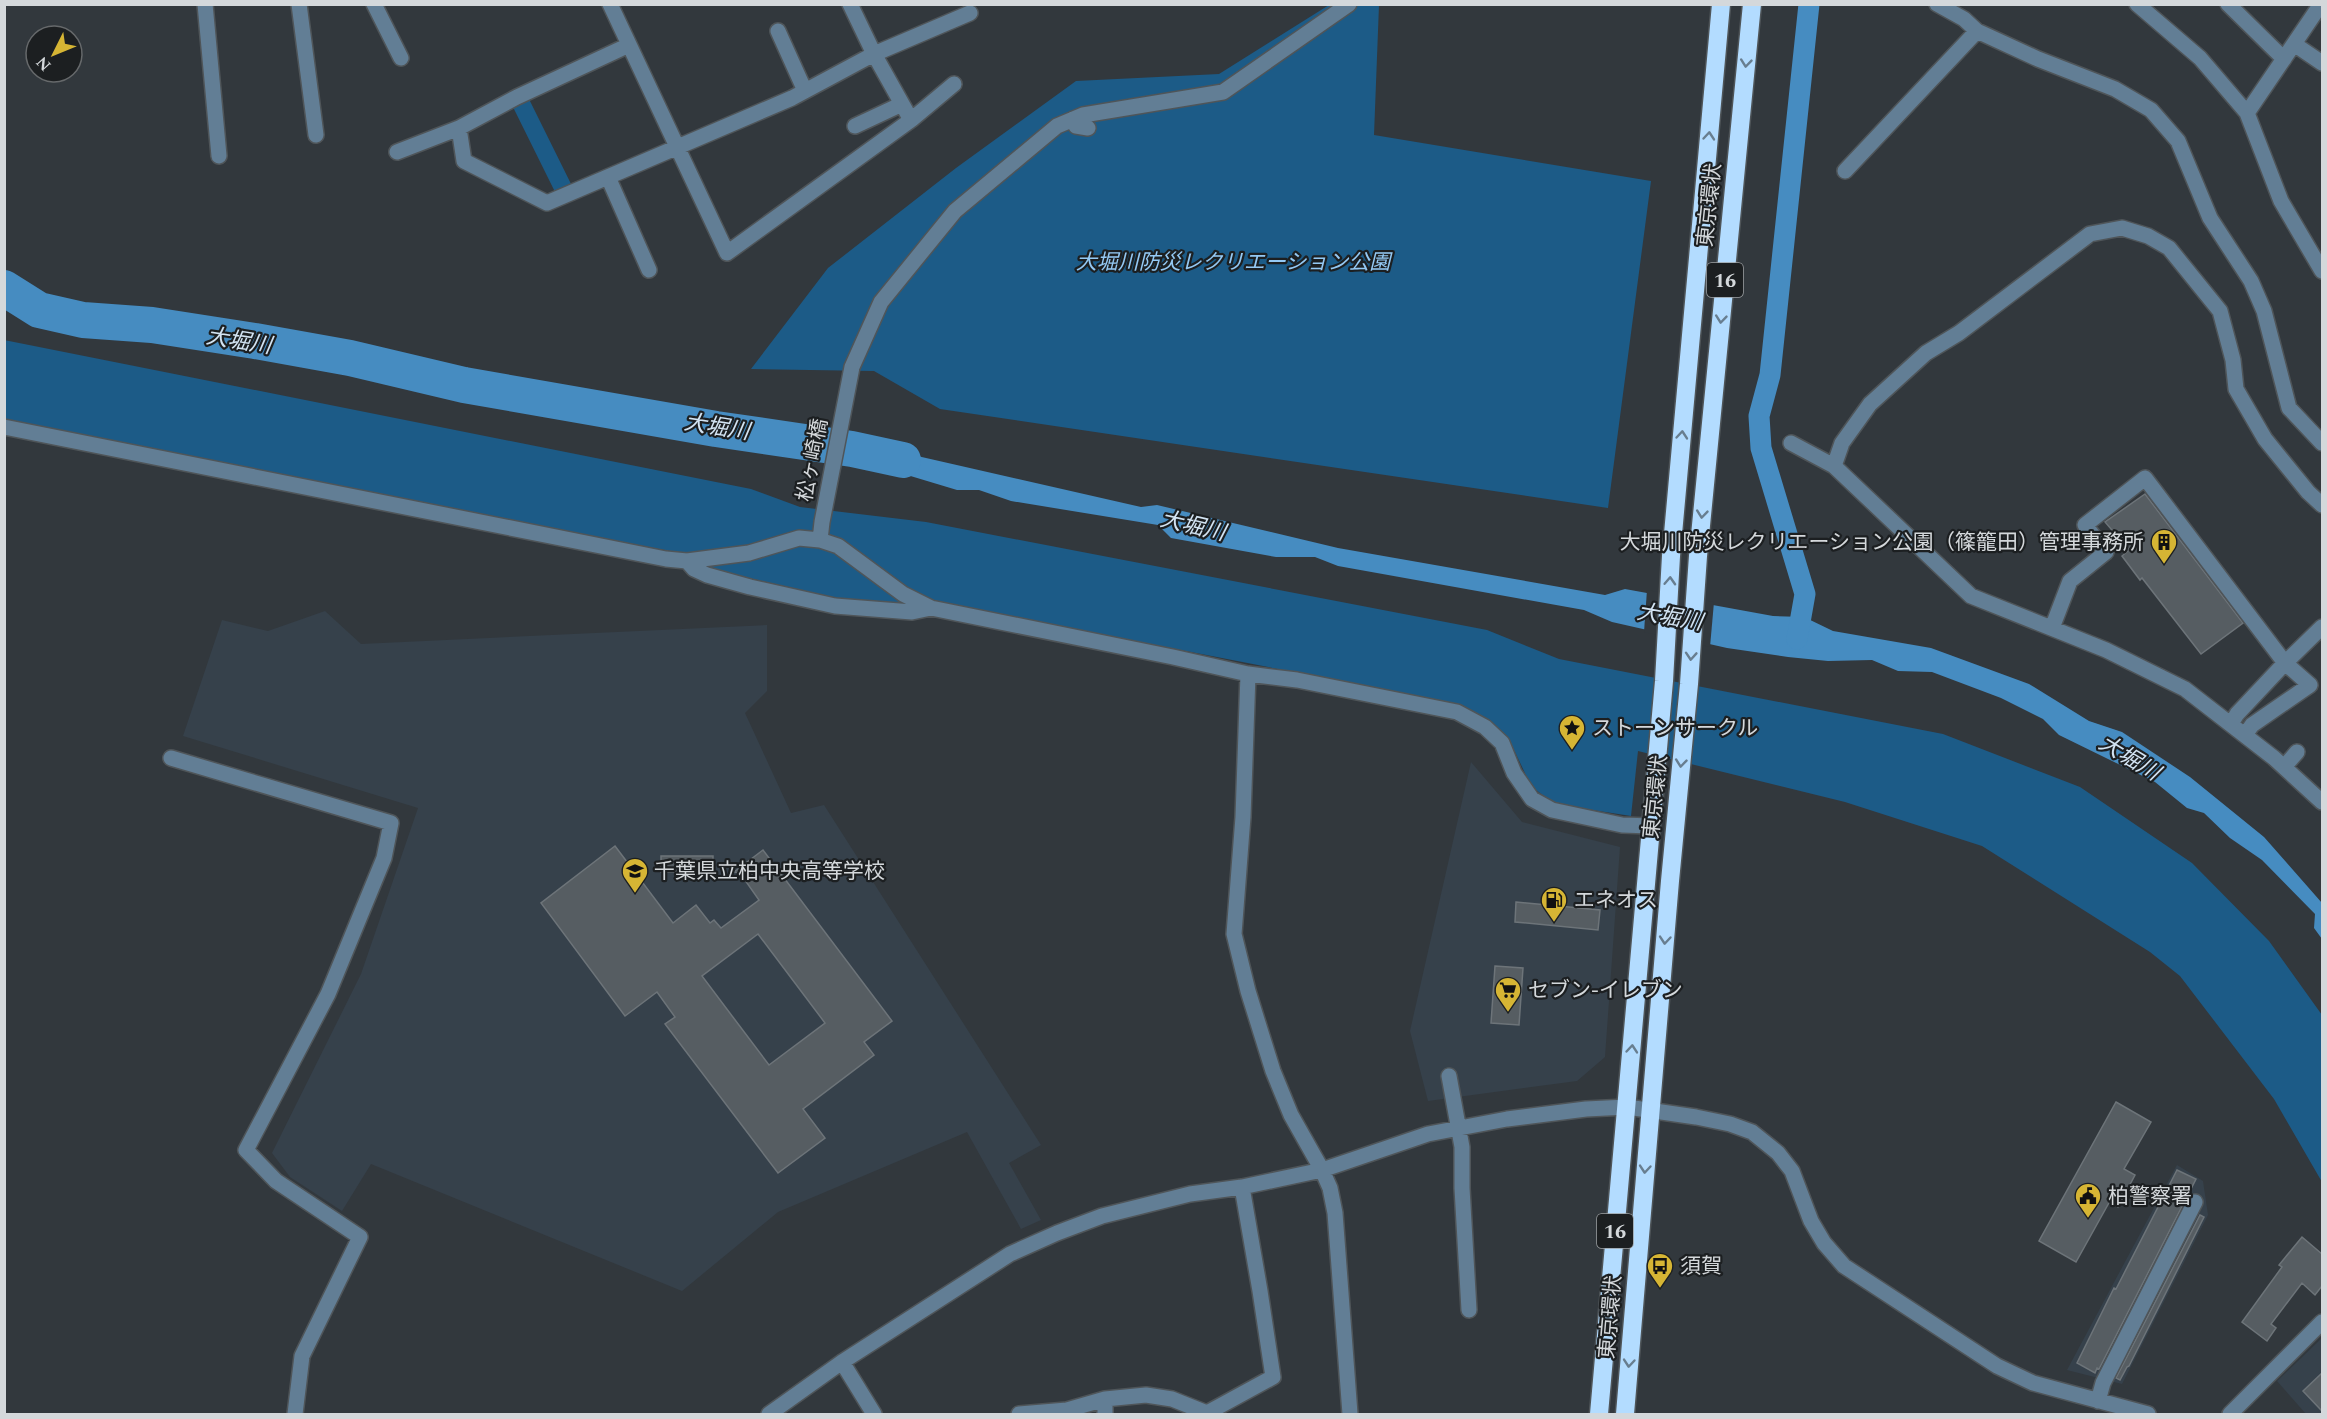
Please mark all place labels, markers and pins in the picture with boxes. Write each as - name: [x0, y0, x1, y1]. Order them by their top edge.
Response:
- place label: 大堀川防災レクリエーション公園（篠籠田）管理事務所: [1619, 527, 2144, 559]
- building icon: 大堀川防災レクリエーション公園（篠籠田）管理事務所: [2149, 527, 2179, 565]
- place icon: ストーンサークル: [1557, 713, 1587, 751]
- place label: ストーンサークル: [1592, 713, 1758, 745]
- school or university icon: 千葉県立柏中央高等学校: [620, 856, 650, 894]
- place label: 千葉県立柏中央高等学校: [654, 856, 885, 888]
- fuel station icon: エネオス: [1539, 885, 1569, 923]
- place label: エネオス: [1574, 885, 1658, 917]
- supermarket icon: セブン-イレブン: [1493, 975, 1523, 1013]
- place label: セブン-イレブン: [1528, 975, 1683, 1007]
- public building icon: 柏警察署: [2073, 1181, 2103, 1219]
- place label: 柏警察署: [2108, 1181, 2192, 1213]
- bus stop icon: 須賀: [1645, 1251, 1675, 1289]
- place label: 須賀: [1680, 1251, 1722, 1283]

